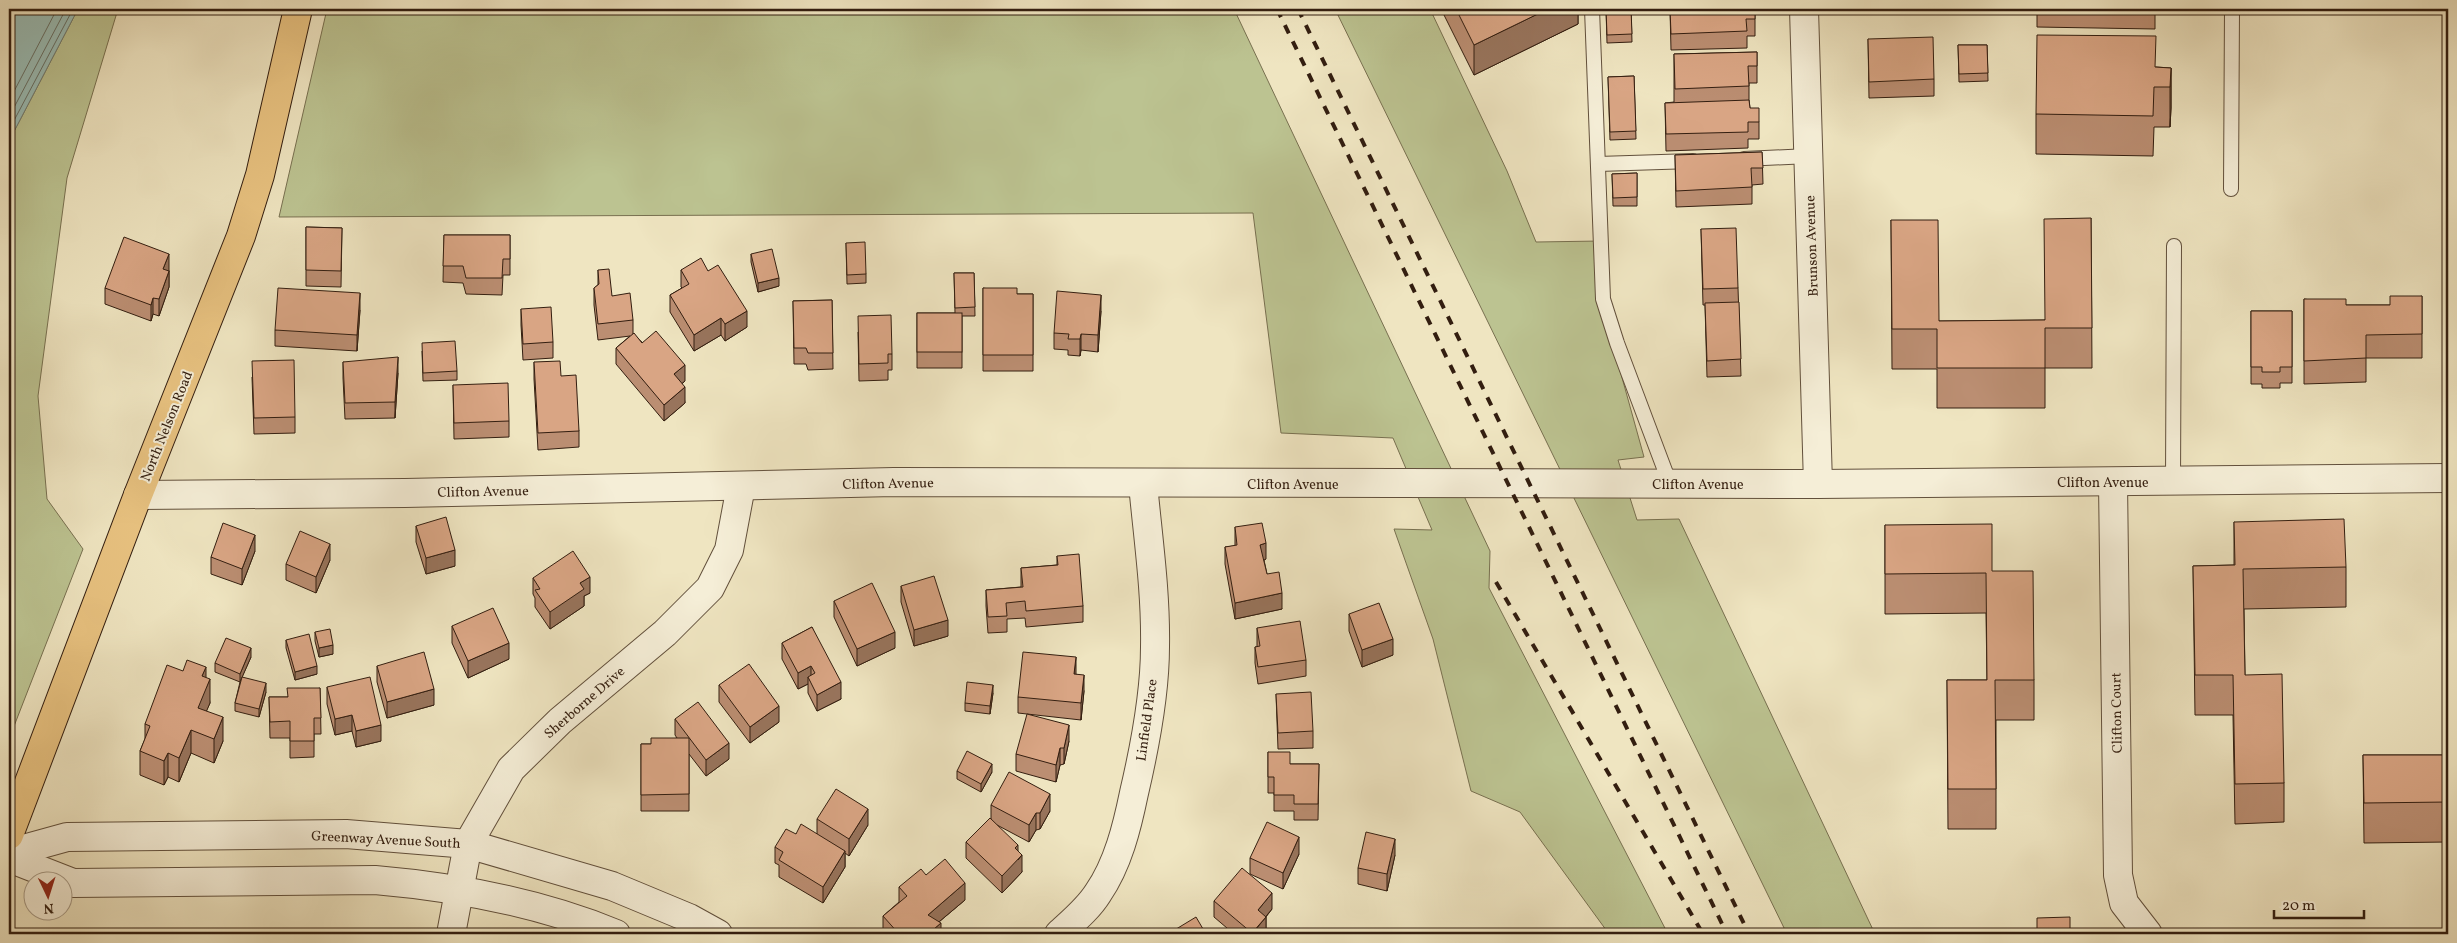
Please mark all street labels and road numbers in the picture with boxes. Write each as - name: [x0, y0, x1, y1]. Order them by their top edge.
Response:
- street label: Brunson Avenue: [1801, 195, 1824, 297]
- street label: North Nelson Road: [137, 369, 198, 484]
- street label: Clifton Avenue: [842, 474, 934, 495]
- street label: Clifton Avenue: [2057, 474, 2149, 493]
- street label: Clifton Avenue: [1247, 476, 1339, 495]
- street label: Clifton Avenue: [1652, 476, 1744, 495]
- street label: Clifton Avenue: [437, 482, 529, 503]
- street label: Sherborne Drive: [540, 662, 630, 744]
- street label: Clifton Court: [2107, 672, 2128, 754]
- street label: Linfield Place: [1132, 677, 1163, 763]
- street label: Greenway Avenue South: [311, 827, 461, 854]

